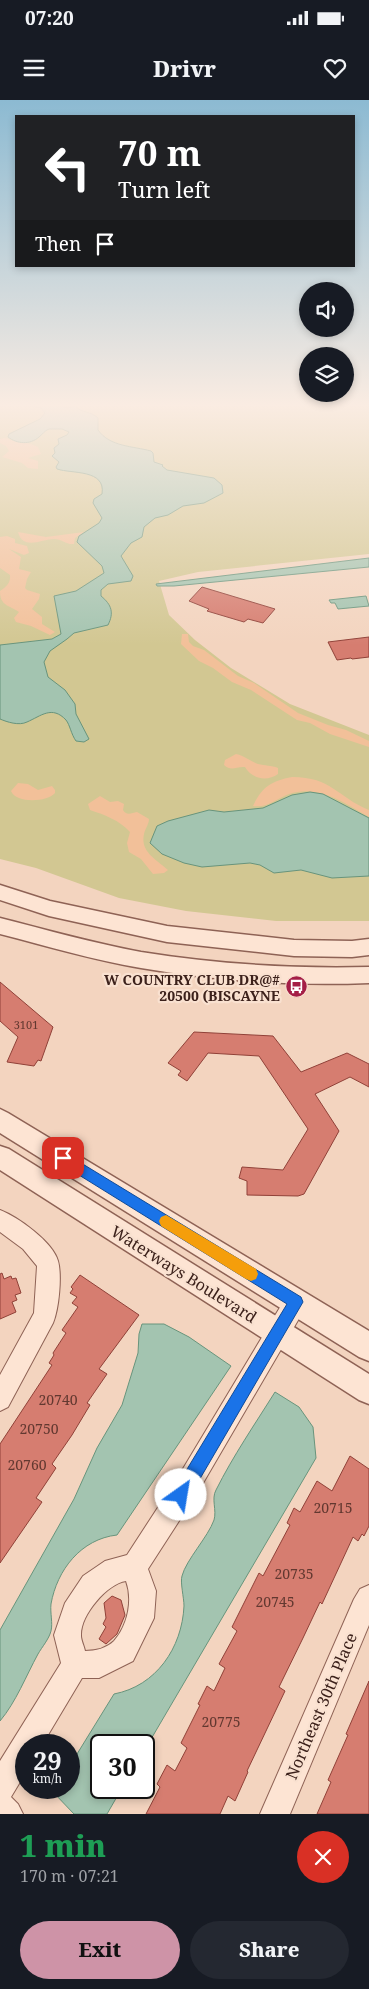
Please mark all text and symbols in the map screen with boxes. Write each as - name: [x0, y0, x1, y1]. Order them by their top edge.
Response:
- text: 07:20: [25, 5, 74, 31]
- text: Drivr: [153, 53, 216, 83]
- icon: menu: [20, 54, 48, 82]
- icon: heart: [321, 54, 349, 82]
- text: 70 m: [118, 129, 201, 176]
- icon: left: [35, 135, 100, 200]
- text: Turn left: [118, 174, 210, 204]
- icon: arrive: [91, 230, 119, 258]
- text: Then: [35, 231, 81, 257]
- map controls: [299, 282, 354, 402]
- button: sound: [299, 282, 354, 337]
- button: layers: [299, 347, 354, 402]
- place label: W COUNTRY CLUB DR@# 20500 (BISCAYNE: [104, 970, 280, 1005]
- bus stop icon: W COUNTRY CLUB DR@# 20500 (BISCAYNE: [284, 975, 308, 999]
- house number: 3101: [14, 1017, 38, 1032]
- pin: [42, 1137, 84, 1179]
- icon: arrive: [49, 1144, 77, 1172]
- street label: Waterways Boulevard: [107, 1220, 261, 1328]
- house number: 20740: [38, 1390, 78, 1409]
- house number: 20750: [19, 1419, 59, 1438]
- house number: 20760: [7, 1455, 47, 1474]
- position arrow: [154, 1468, 206, 1520]
- house number: 20715: [313, 1498, 353, 1517]
- house number: 20735: [274, 1564, 314, 1583]
- house number: 20745: [255, 1592, 295, 1611]
- street label: Northeast 30th Place: [280, 1629, 362, 1783]
- house number: 20775: [201, 1712, 241, 1731]
- speed limit sign: 30: [90, 1734, 155, 1799]
- text: 29: [33, 1743, 62, 1777]
- text: km/h: [33, 1770, 62, 1787]
- text: 1 min: [20, 1825, 106, 1866]
- button: close: [297, 1831, 349, 1883]
- text: 170 m · 07:21: [20, 1865, 119, 1887]
- button: Exit: [20, 1921, 180, 1979]
- button: Share: [190, 1921, 349, 1979]

